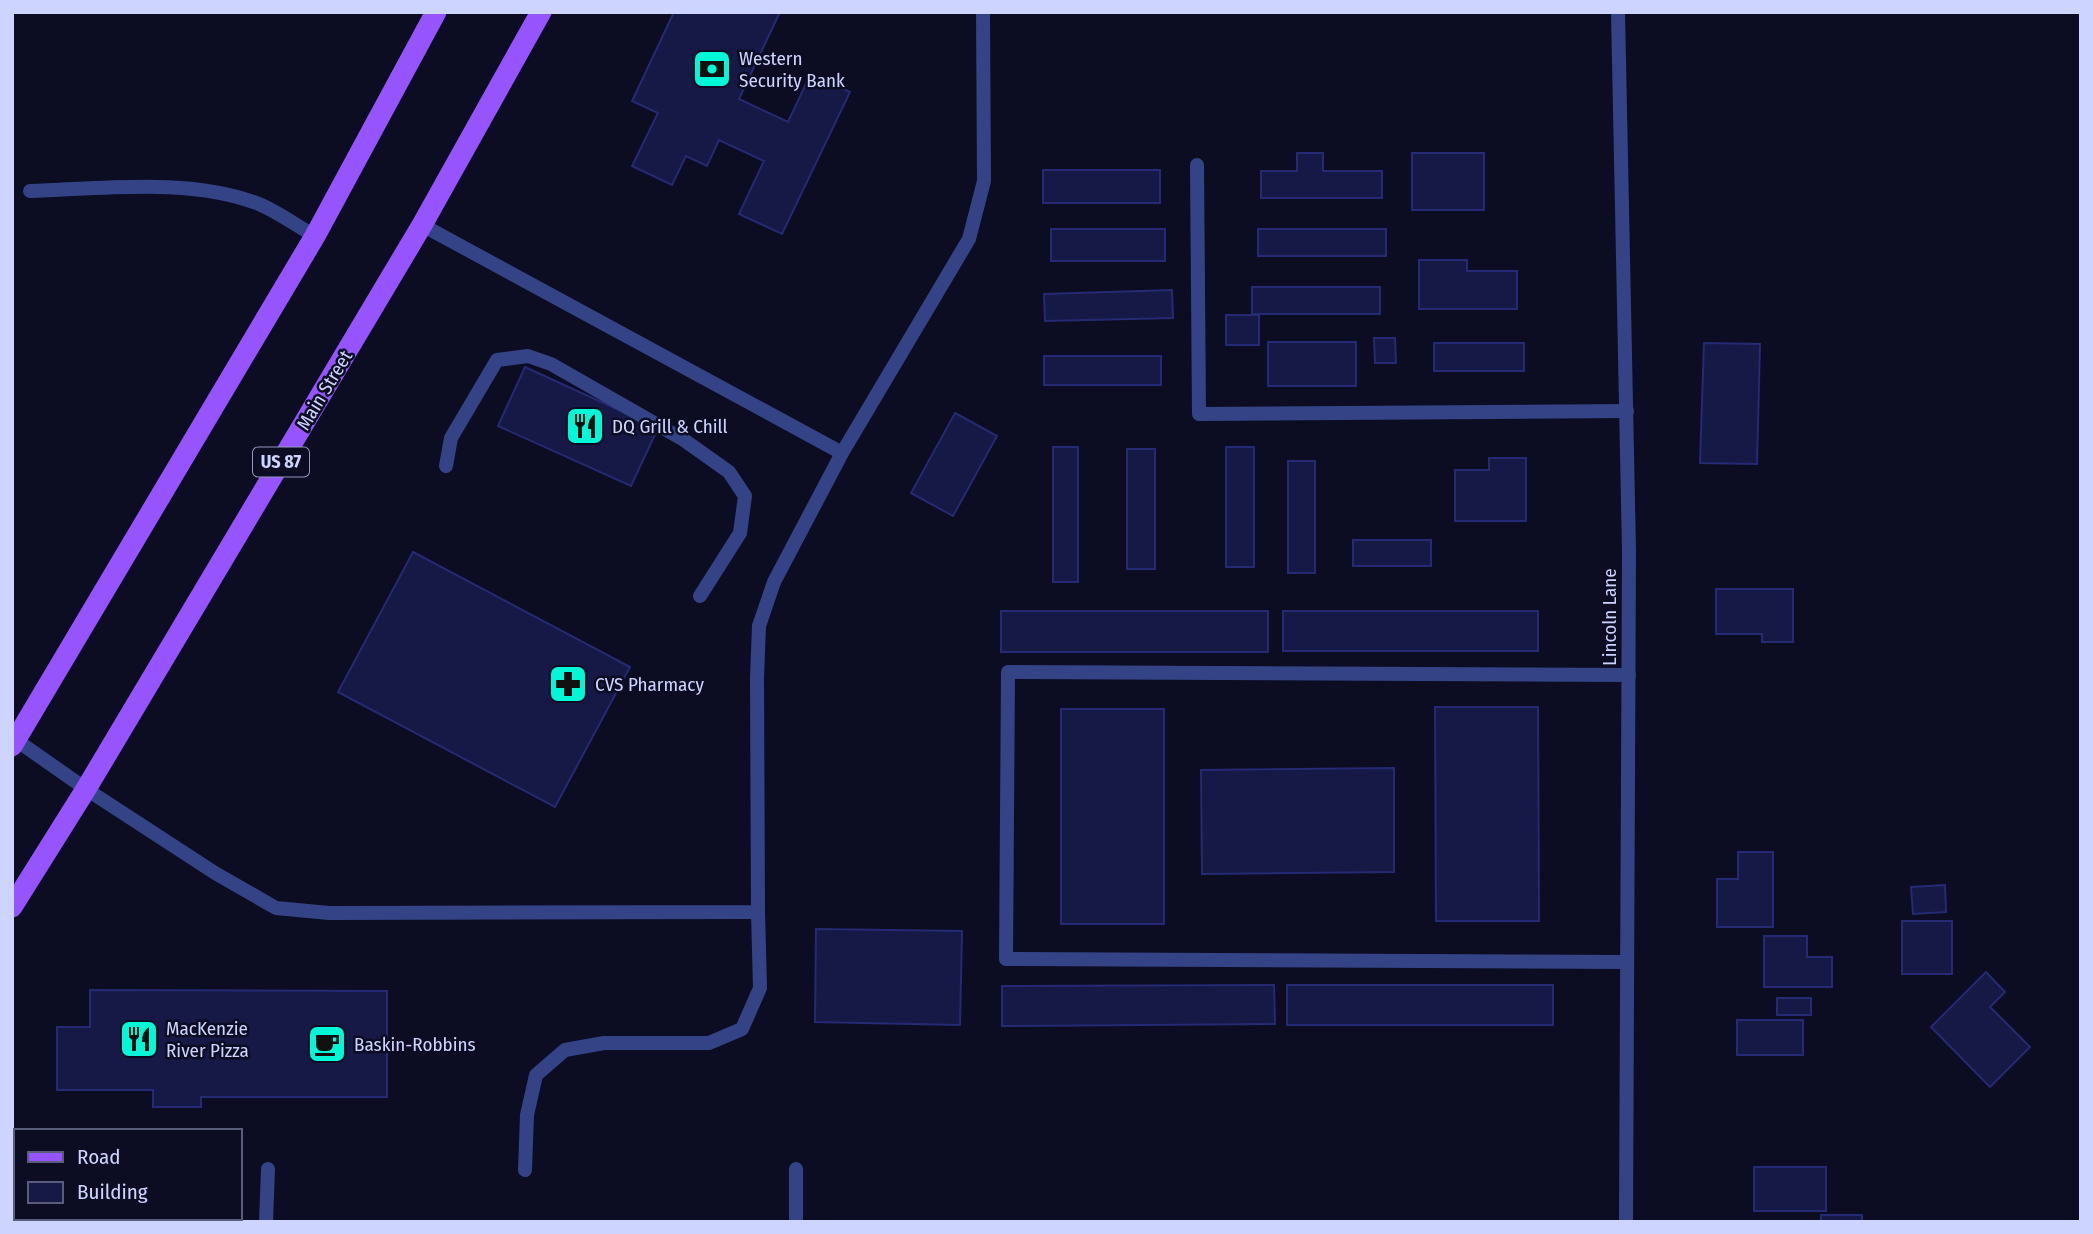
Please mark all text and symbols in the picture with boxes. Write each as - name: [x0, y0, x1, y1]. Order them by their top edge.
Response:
- place label: Western Security Bank: [739, 47, 845, 92]
- bank icon: Western Security Bank: [691, 48, 733, 90]
- street label: Main Street: [292, 346, 358, 434]
- restaurant icon: DQ Grill & Chill: [564, 405, 606, 447]
- place label: DQ Grill & Chill: [612, 415, 728, 438]
- road number: US 87: [253, 448, 309, 476]
- street label: Lincoln Lane: [1598, 568, 1621, 666]
- pharmacy icon: CVS Pharmacy: [547, 663, 589, 705]
- place label: CVS Pharmacy: [595, 673, 704, 696]
- place label: MacKenzie River Pizza: [166, 1017, 249, 1062]
- restaurant icon: MacKenzie River Pizza: [118, 1018, 160, 1060]
- cafe icon: Baskin-Robbins: [306, 1023, 348, 1065]
- place label: Baskin-Robbins: [354, 1033, 476, 1056]
- legend: [14, 1129, 242, 1220]
- text: Road: [77, 1144, 121, 1170]
- text: Building: [77, 1179, 148, 1205]

